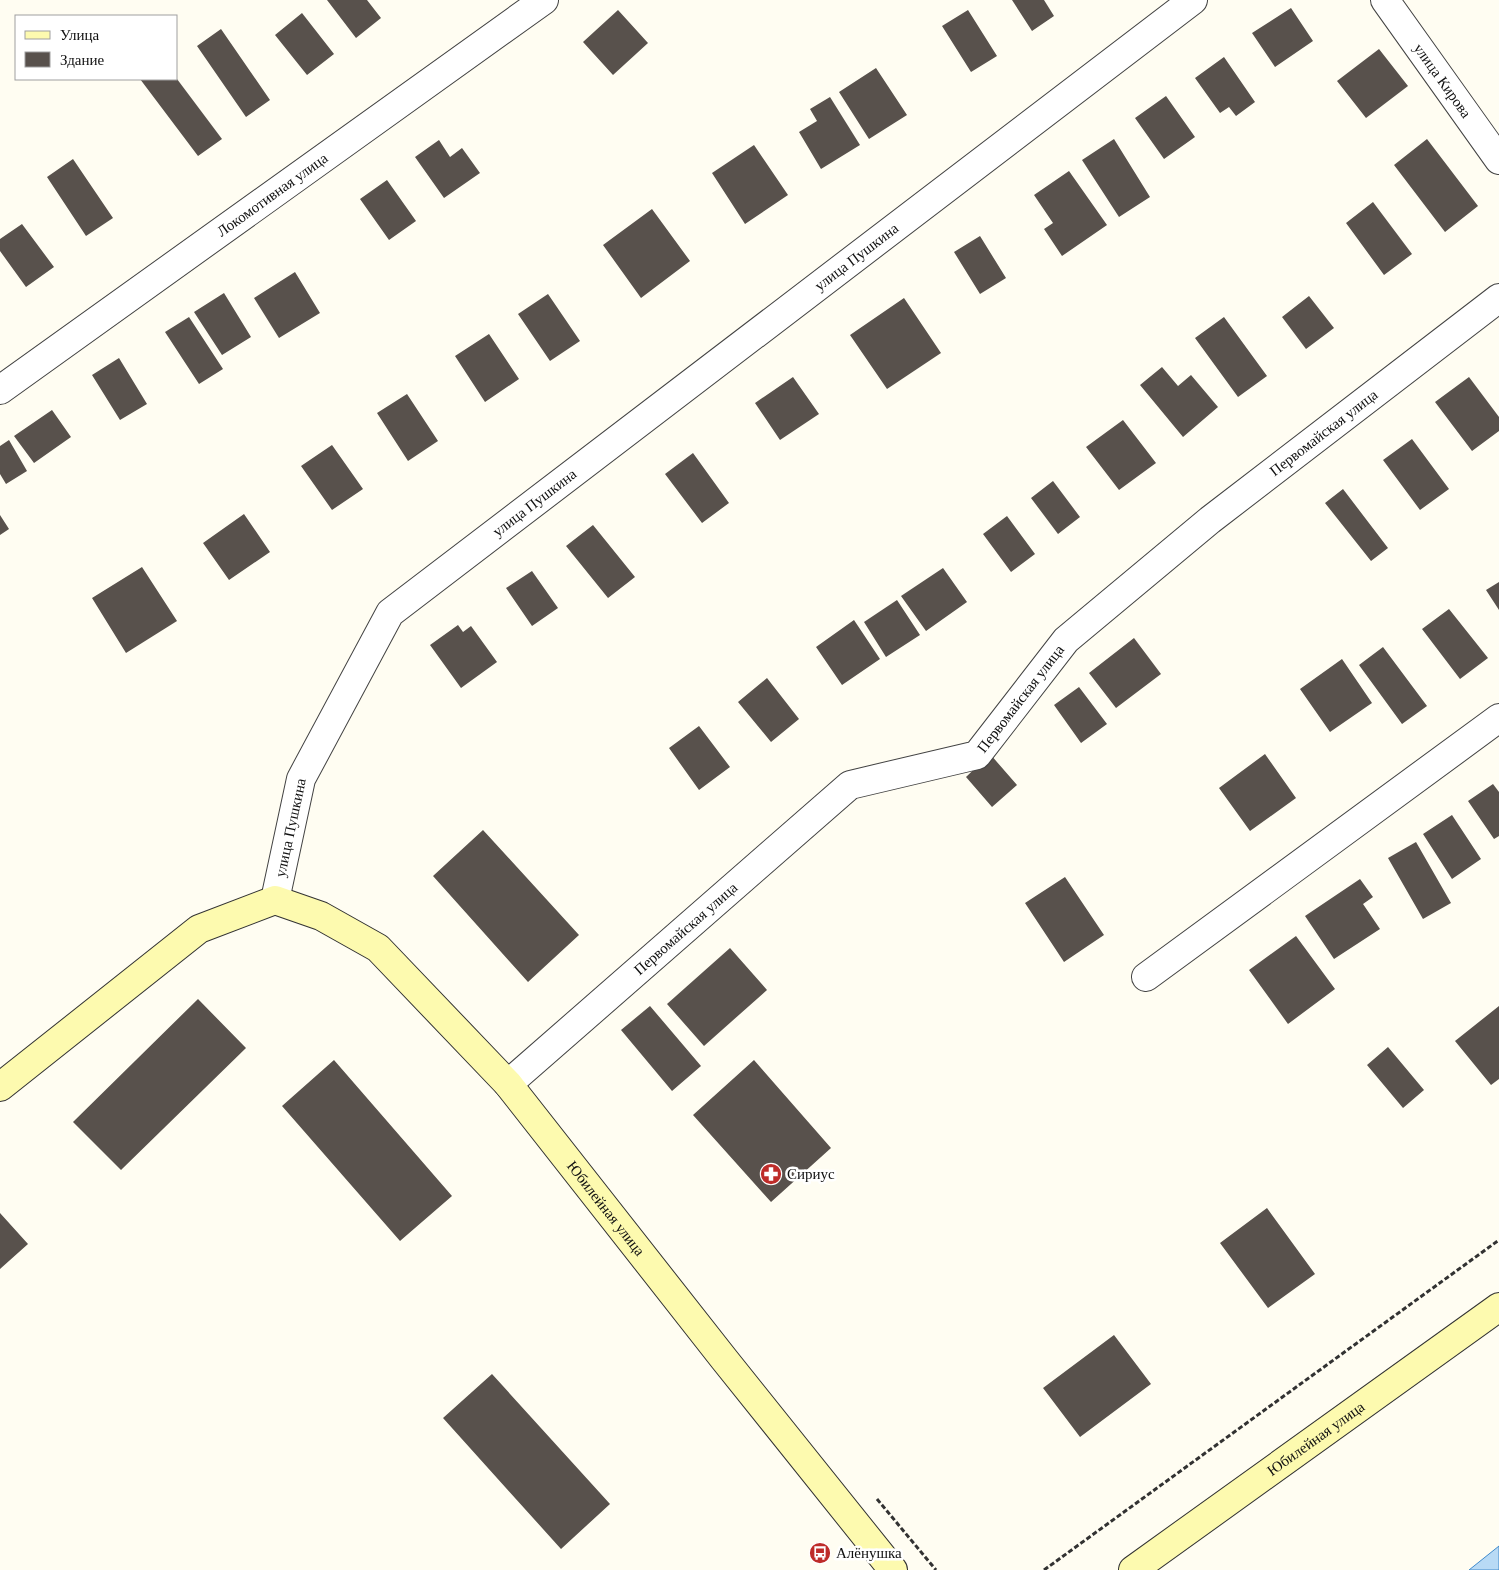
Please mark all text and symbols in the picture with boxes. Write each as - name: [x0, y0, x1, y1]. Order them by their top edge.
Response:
- legend: [15, 15, 178, 80]
- text: Улица: [60, 27, 99, 43]
- street label: улица Кирова: [1411, 40, 1475, 121]
- text: Здание: [60, 52, 104, 68]
- street label: Локомотивная улица: [214, 150, 331, 240]
- street label: улица Пушкина: [812, 220, 902, 294]
- street label: Первомайская улица: [1267, 386, 1381, 479]
- street label: улица Пушкина: [490, 466, 580, 540]
- street label: Первомайская улица: [974, 642, 1067, 756]
- street label: улица Пушкина: [272, 776, 309, 879]
- street label: Первомайская улица: [631, 879, 741, 978]
- street label: Юбилейная улица: [564, 1158, 648, 1259]
- pharmacy icon: Сириус: [759, 1162, 783, 1186]
- place label: Сириус: [787, 1166, 835, 1182]
- street label: Юбилейная улица: [1264, 1398, 1368, 1479]
- bus stop icon: Алёнушка: [808, 1541, 832, 1565]
- place label: Алёнушка: [836, 1545, 902, 1561]

